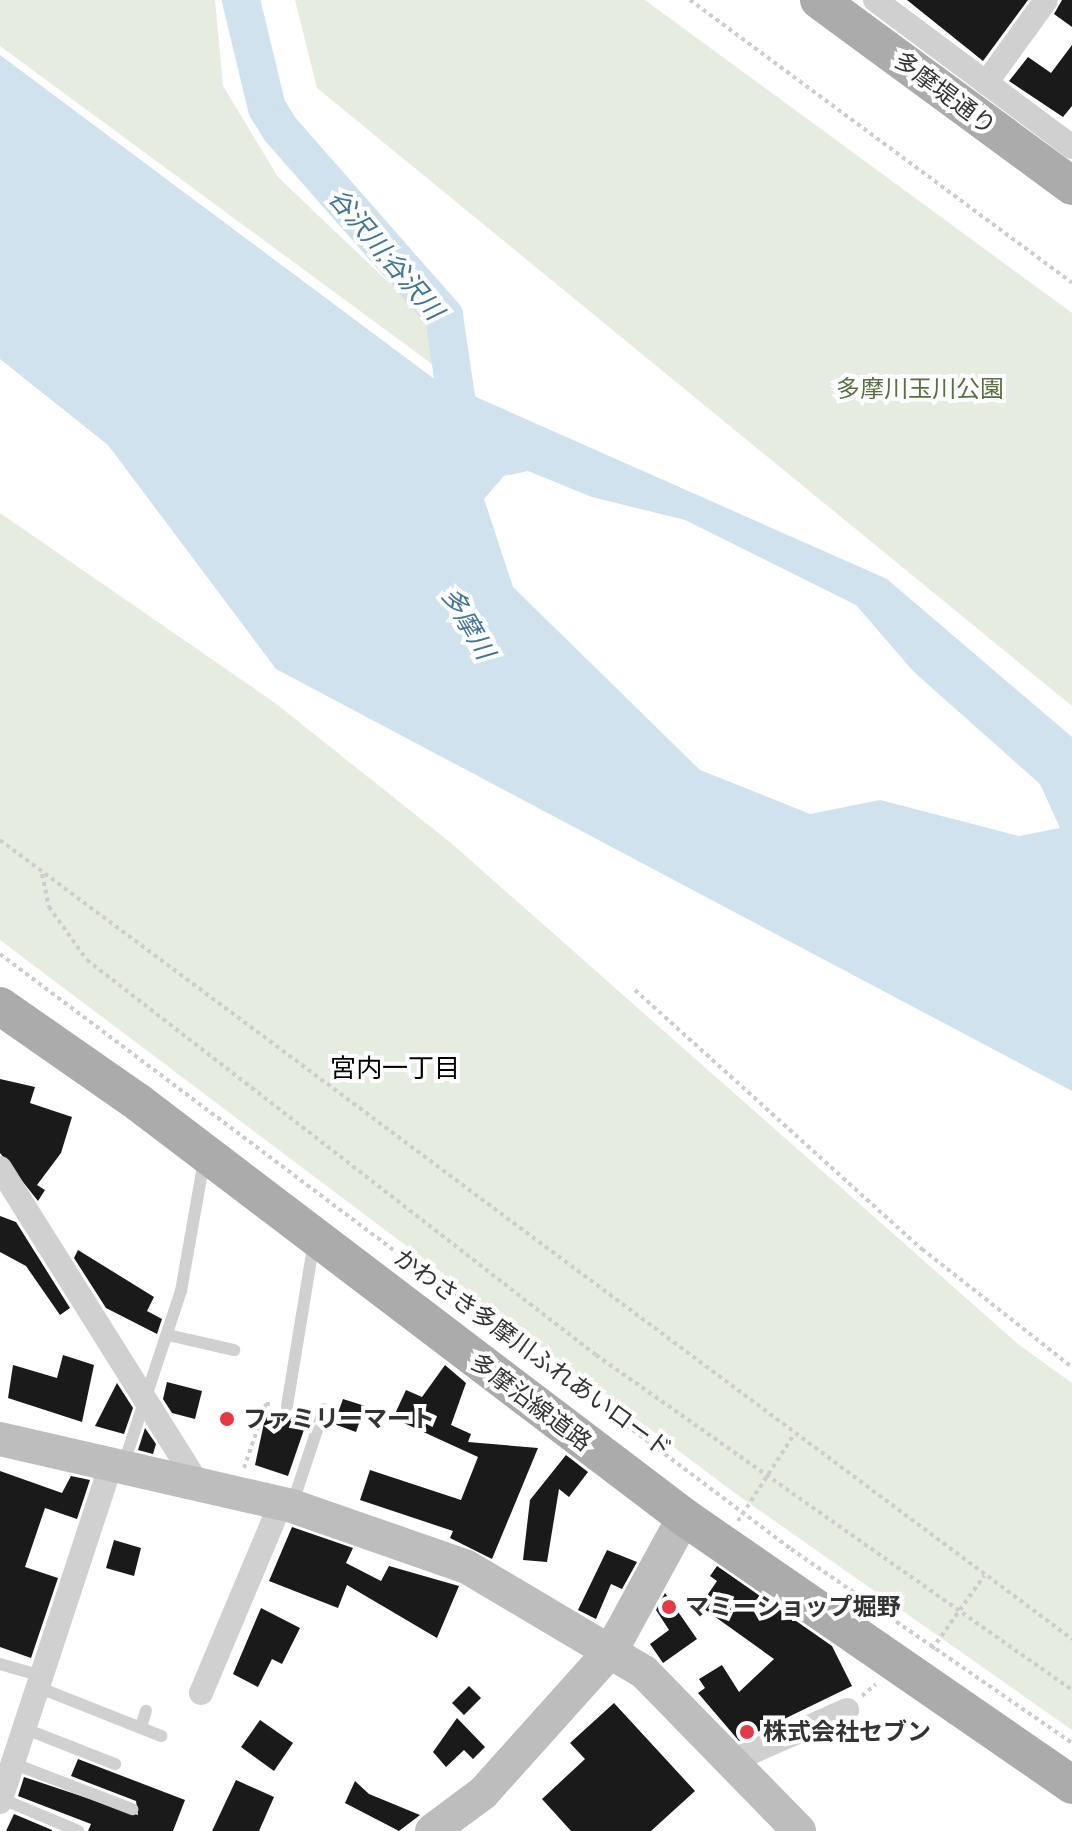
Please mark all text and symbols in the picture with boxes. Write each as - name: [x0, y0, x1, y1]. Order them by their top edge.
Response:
- street label: 多摩堤通り: [888, 45, 1002, 141]
- water label: 谷沢川;谷沢川: [322, 182, 450, 326]
- park label: 多摩川玉川公園: [836, 375, 1004, 403]
- water label: 多摩川: [435, 581, 501, 665]
- district label: 宮内一丁目: [330, 1052, 460, 1084]
- street label: かわさき多摩川ふれあいロード: [389, 1243, 677, 1463]
- street label: 多摩沿線道路: [465, 1347, 597, 1457]
- place label: ファミリーマート: [243, 1405, 435, 1433]
- marker: ファミリーマート: [218, 1410, 236, 1428]
- place label: マミーショップ堀野: [685, 1593, 901, 1621]
- marker: マミーショップ堀野: [660, 1598, 678, 1616]
- place label: 株式会社セブン: [763, 1718, 931, 1746]
- marker: 株式会社セブン: [738, 1723, 756, 1741]

